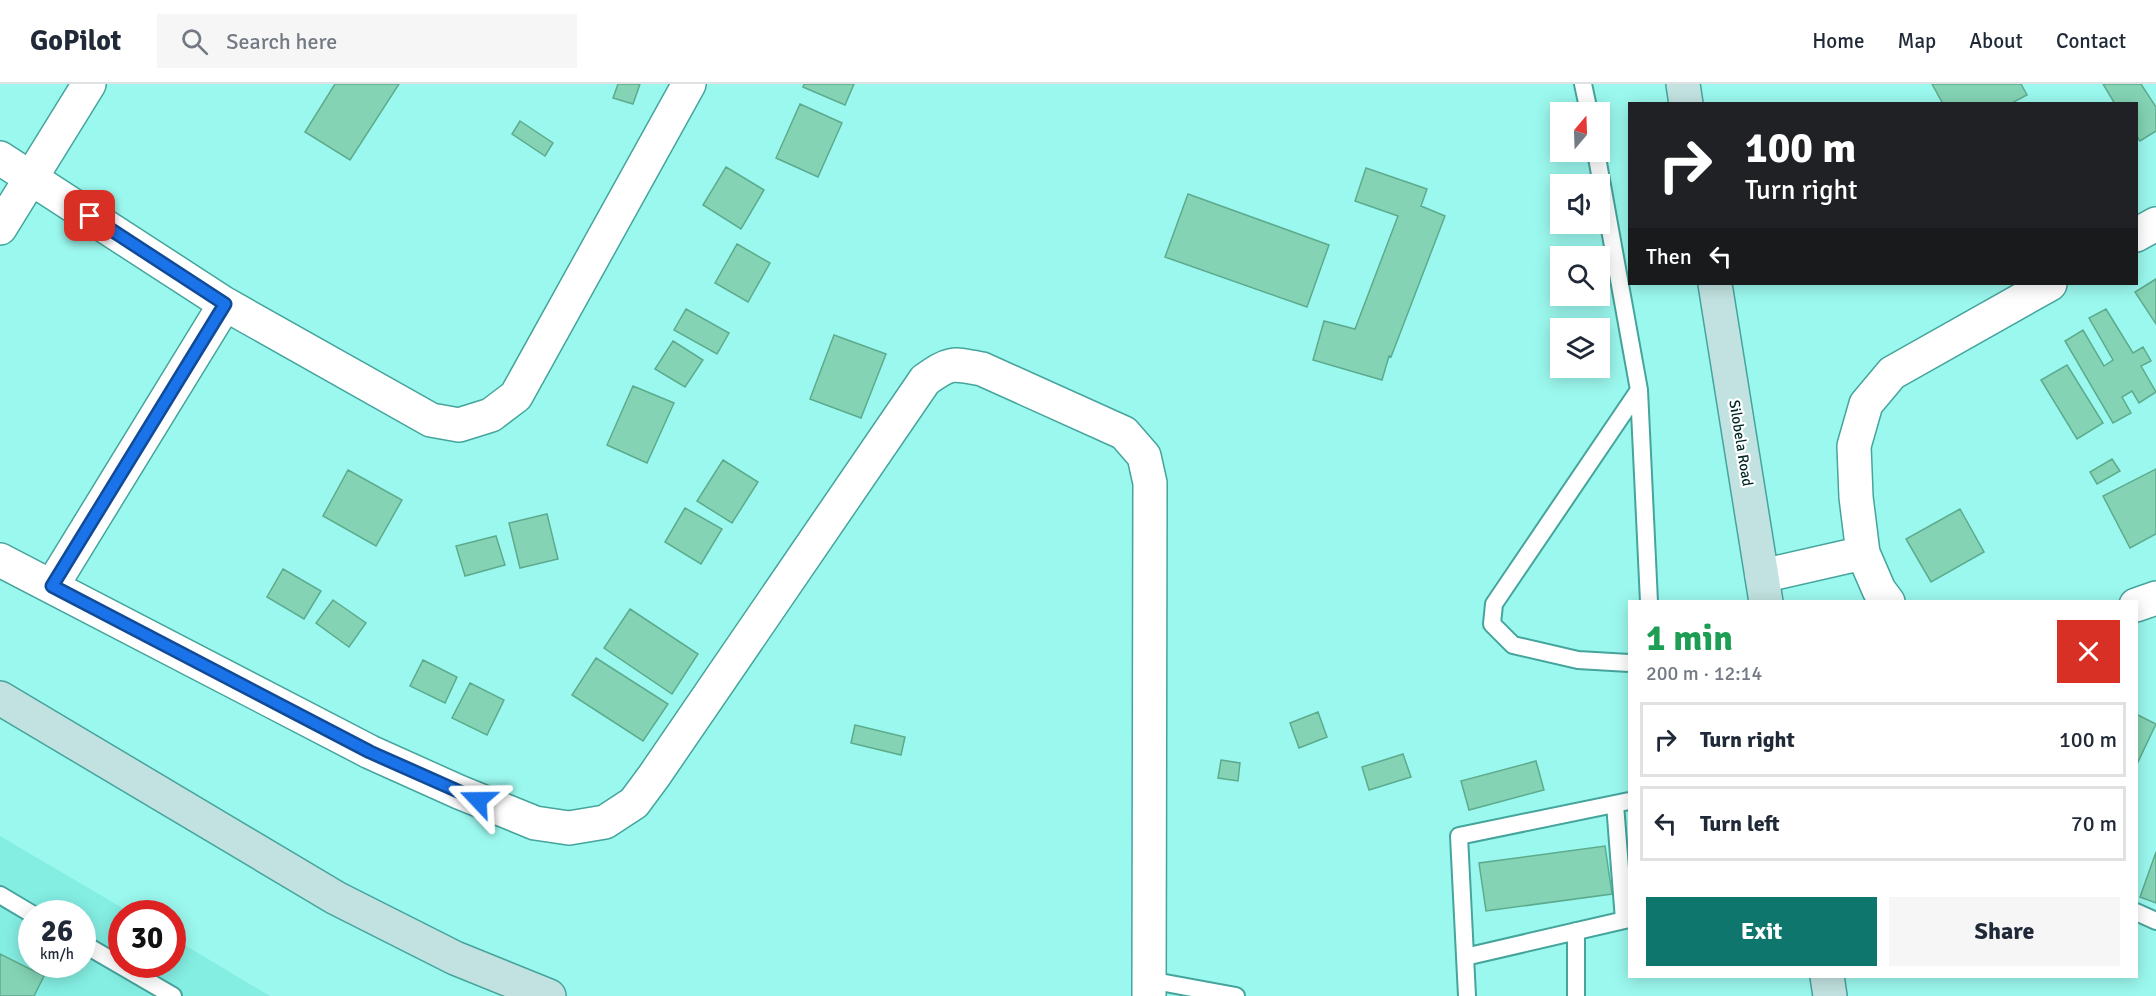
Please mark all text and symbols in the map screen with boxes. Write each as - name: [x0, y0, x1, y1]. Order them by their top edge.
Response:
- search box: [157, 14, 577, 68]
- text: GoPilot: [30, 24, 121, 58]
- icon: search: [178, 25, 211, 58]
- text: Search here: [226, 28, 337, 55]
- text: Home: [1812, 28, 1865, 54]
- text: Map: [1898, 28, 1936, 54]
- text: About: [1969, 28, 2023, 54]
- text: Contact: [2056, 28, 2126, 54]
- north arrow: [1550, 102, 1610, 162]
- map controls: [1550, 102, 1610, 378]
- text: 100 m: [1745, 123, 1856, 174]
- icon: right: [1646, 126, 1724, 204]
- button: sound: [1550, 174, 1610, 234]
- text: Turn right: [1745, 174, 1858, 207]
- pin: [64, 190, 115, 241]
- icon: arrive: [73, 199, 106, 232]
- icon: left: [1704, 240, 1737, 273]
- text: Then: [1646, 243, 1692, 270]
- button: search: [1550, 246, 1610, 306]
- button: layers: [1550, 318, 1610, 378]
- street label: Silobela Road: [1725, 398, 1757, 488]
- text: 1 min: [1646, 616, 1733, 661]
- button: close: [2057, 620, 2120, 683]
- text: 200 m · 12:14: [1646, 661, 1762, 686]
- icon: right: [1649, 723, 1682, 756]
- text: Turn right: [1700, 726, 1795, 753]
- text: 100 m: [2059, 726, 2117, 753]
- position arrow: [446, 768, 510, 832]
- icon: left: [1649, 807, 1682, 840]
- text: Turn left: [1700, 810, 1780, 837]
- text: 70 m: [2071, 810, 2117, 837]
- button: Exit: [1646, 897, 1877, 966]
- button: Share: [1889, 897, 2120, 966]
- speed limit sign: 30: [108, 900, 186, 978]
- text: 26: [41, 913, 73, 950]
- text: km/h: [40, 945, 74, 963]

